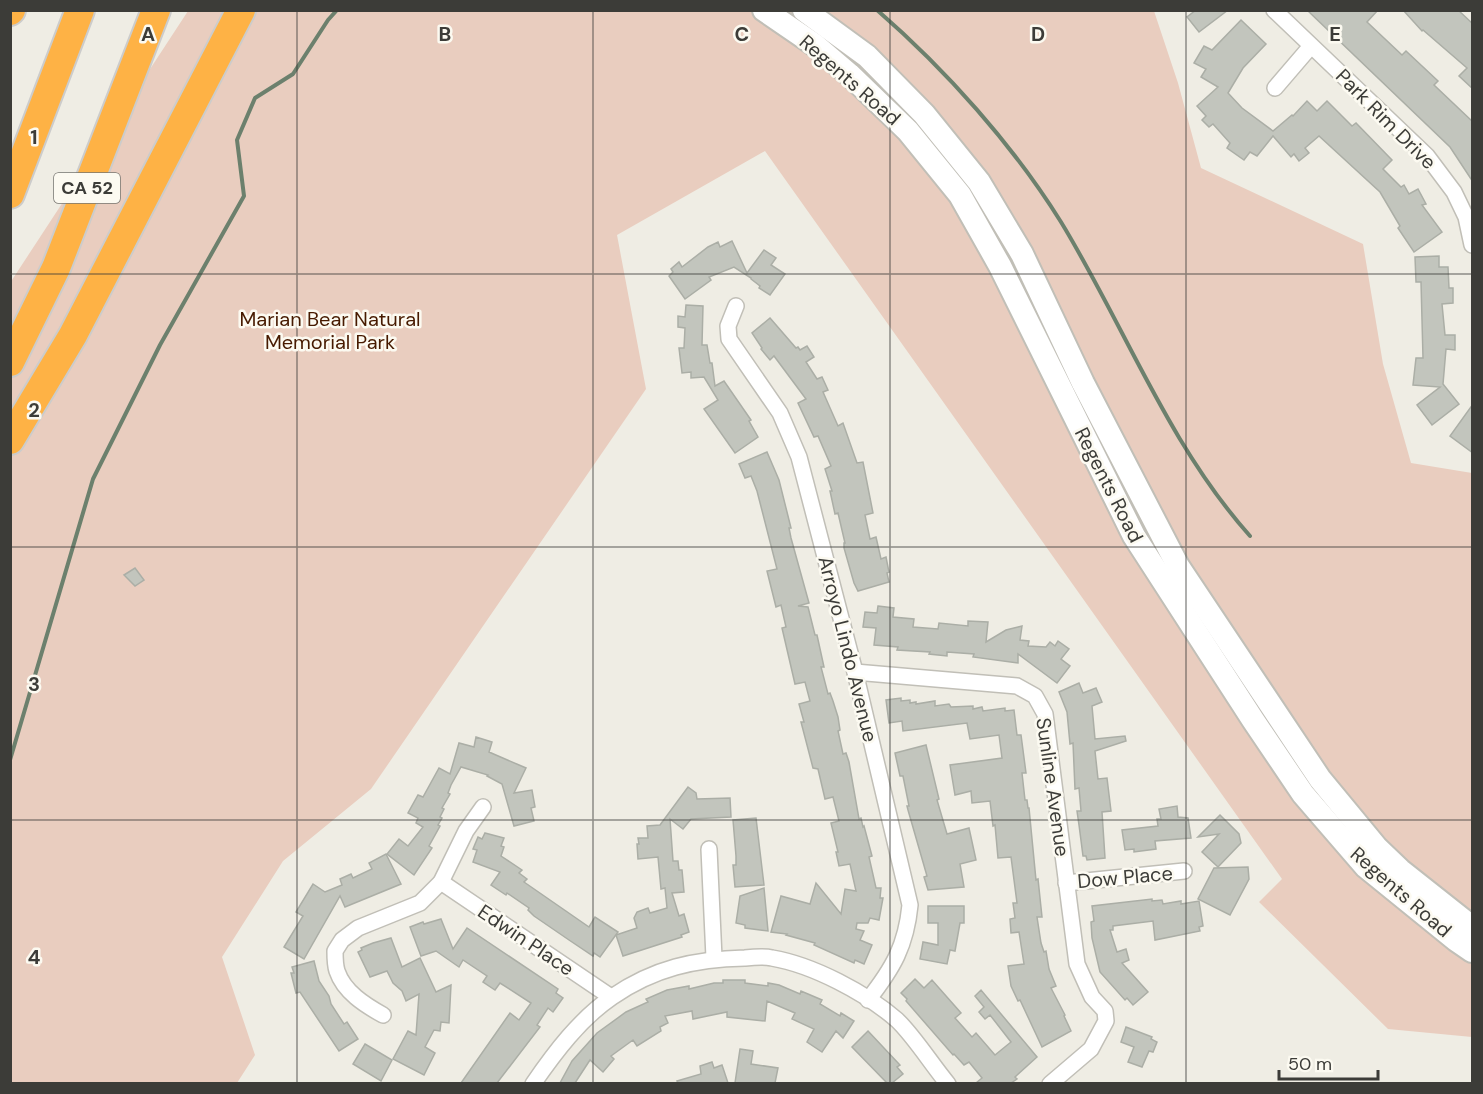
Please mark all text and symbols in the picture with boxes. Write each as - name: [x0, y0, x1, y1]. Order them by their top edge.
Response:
- text: A: [141, 21, 155, 47]
- text: B: [439, 21, 451, 47]
- text: C: [735, 21, 749, 47]
- text: D: [1031, 21, 1045, 47]
- text: E: [1329, 21, 1341, 47]
- street label: Regents Road: [794, 29, 906, 131]
- street label: Park Rim Drive: [1330, 63, 1442, 175]
- text: 1: [30, 124, 38, 150]
- road number: CA 52: [54, 173, 120, 203]
- park label: Marian Bear Natural Memorial Park: [239, 306, 421, 355]
- text: 2: [28, 397, 40, 423]
- street label: Regents Road: [1069, 423, 1149, 547]
- street label: Arroyo Lindo Avenue: [812, 553, 884, 745]
- text: 3: [28, 671, 40, 697]
- street label: Sunline Avenue: [1030, 716, 1076, 858]
- street label: Regents Road: [1345, 841, 1457, 943]
- street label: Dow Place: [1076, 860, 1174, 894]
- street label: Edwin Place: [473, 898, 579, 982]
- text: 4: [28, 944, 41, 970]
- scale bar: [1279, 1043, 1378, 1081]
- text: 50 m: [1288, 1052, 1332, 1076]

